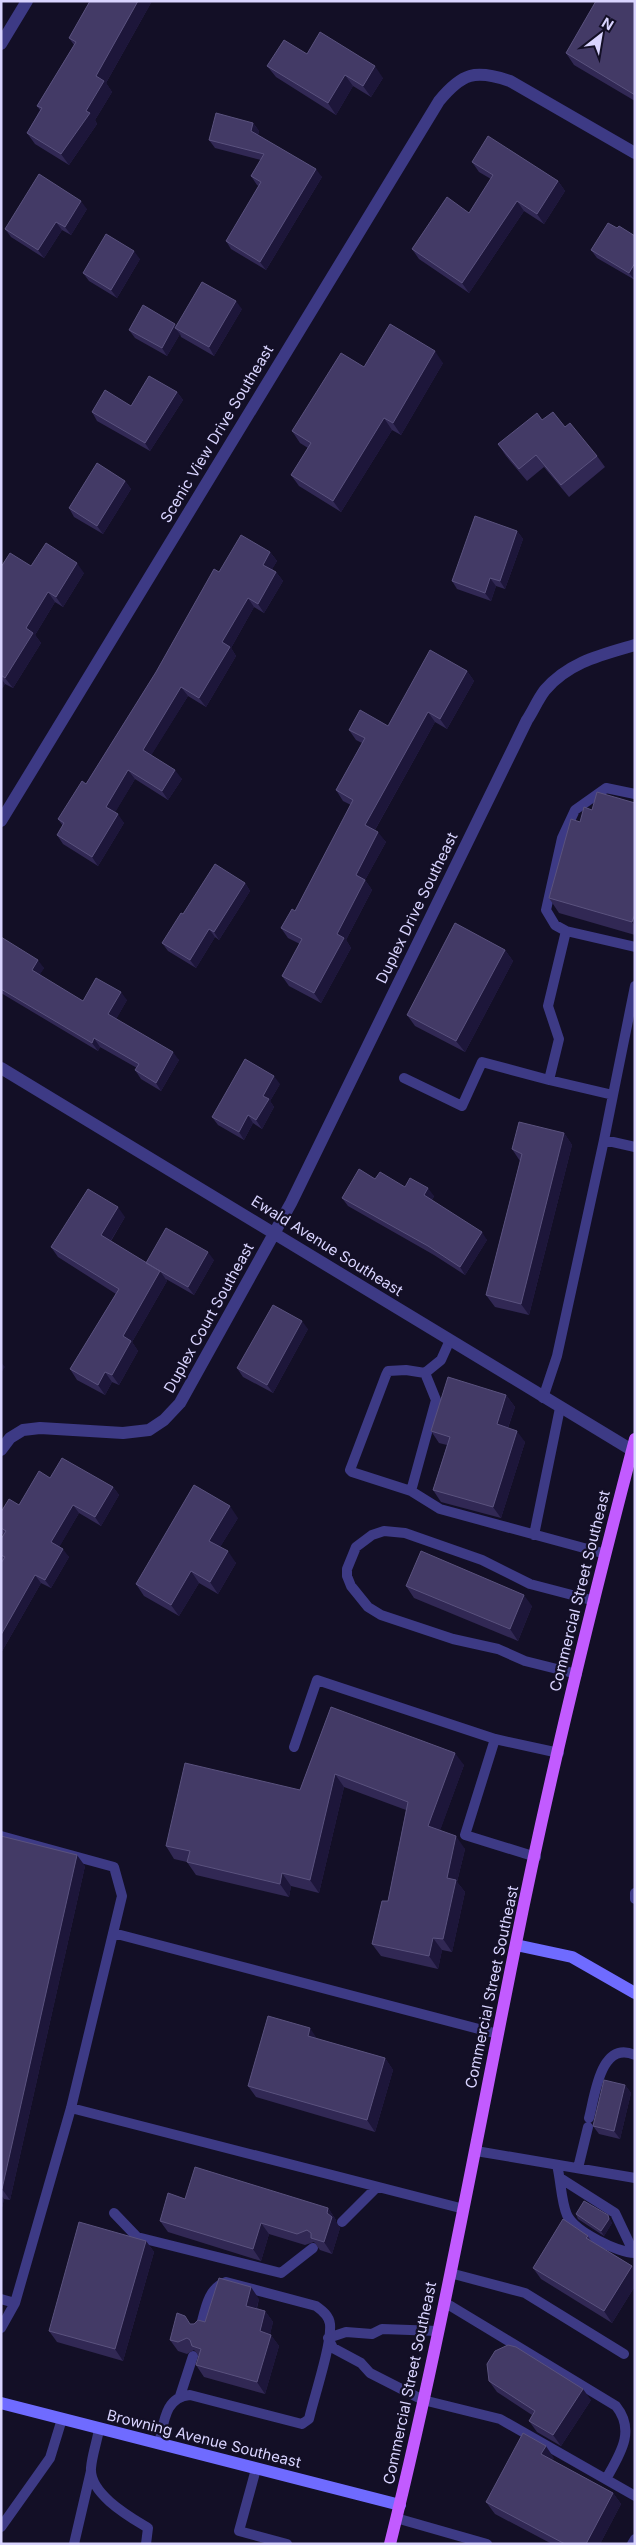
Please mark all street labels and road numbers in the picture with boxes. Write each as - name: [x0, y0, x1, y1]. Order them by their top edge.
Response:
- street label: Scenic View Drive Southeast: [156, 341, 277, 526]
- street label: Duplex Drive Southeast: [372, 829, 462, 987]
- street label: Ewald Avenue Southeast: [248, 1191, 407, 1300]
- street label: Duplex Court Southeast: [159, 1239, 258, 1396]
- street label: Commercial Street Southeast: [545, 1488, 614, 1694]
- street label: Commercial Street Southeast: [461, 1884, 522, 2090]
- street label: Commercial Street Southeast: [379, 2280, 440, 2486]
- street label: Browning Avenue Southeast: [105, 2405, 303, 2472]

